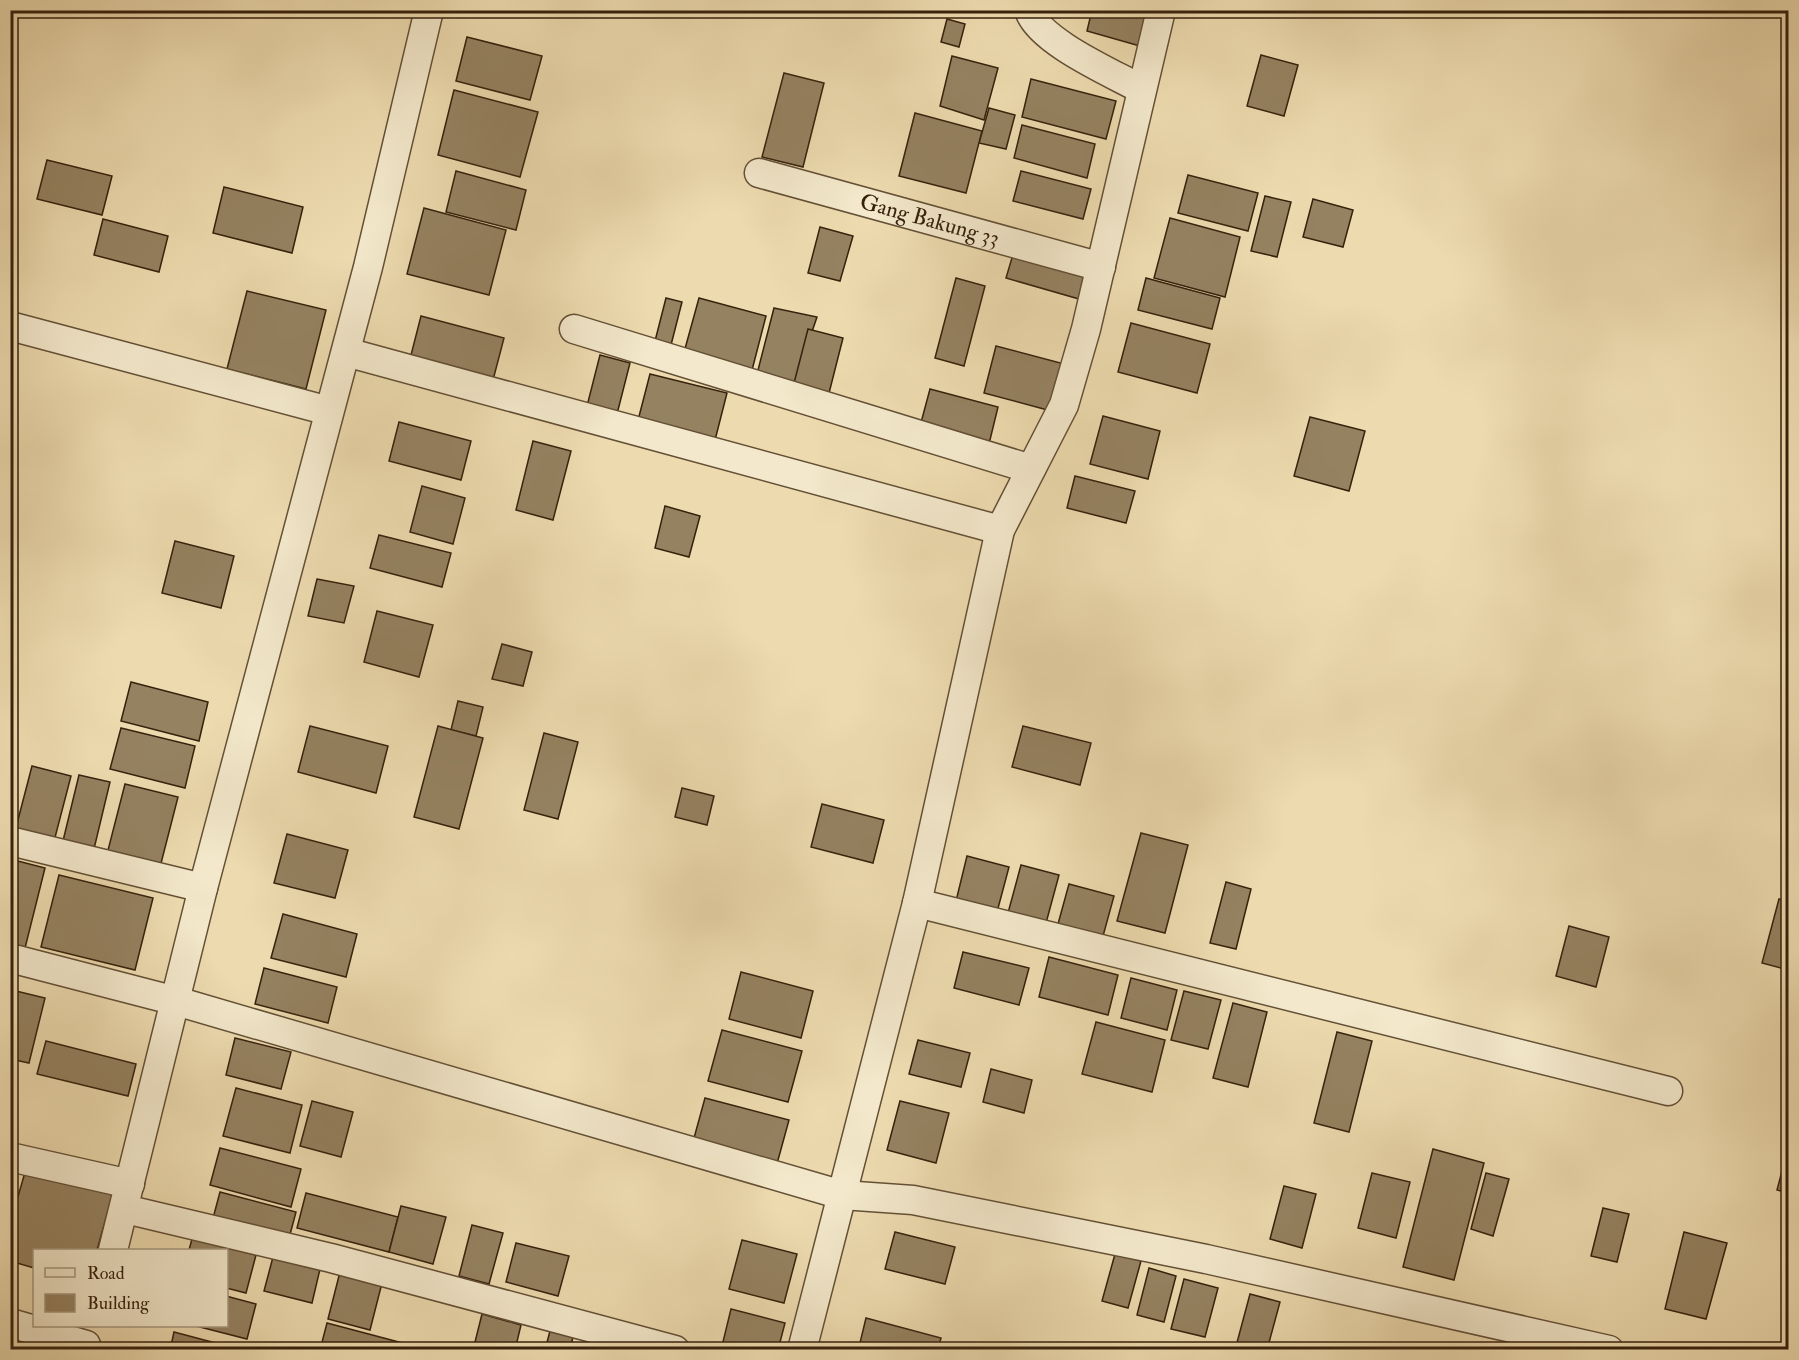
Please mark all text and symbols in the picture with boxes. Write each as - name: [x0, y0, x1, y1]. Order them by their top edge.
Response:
- street label: Gang Bakung 33: [857, 187, 1002, 252]
- legend: [33, 1249, 228, 1327]
- text: Road: [87, 1262, 125, 1285]
- text: Building: [87, 1292, 150, 1315]

